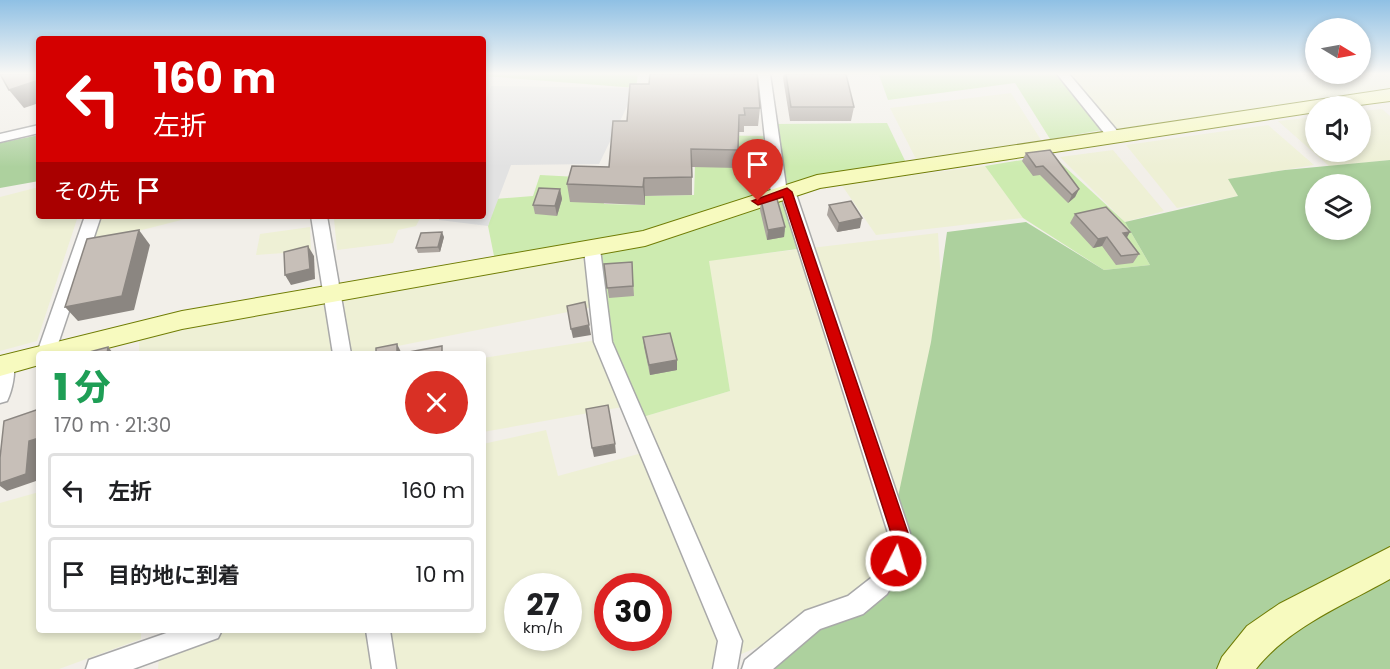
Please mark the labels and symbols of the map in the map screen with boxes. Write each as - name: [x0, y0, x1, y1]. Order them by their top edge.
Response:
- north arrow: [1305, 18, 1371, 84]
- pin: [732, 139, 783, 201]
- position arrow: [864, 529, 928, 593]
- speed limit sign: 30: [594, 573, 672, 651]

